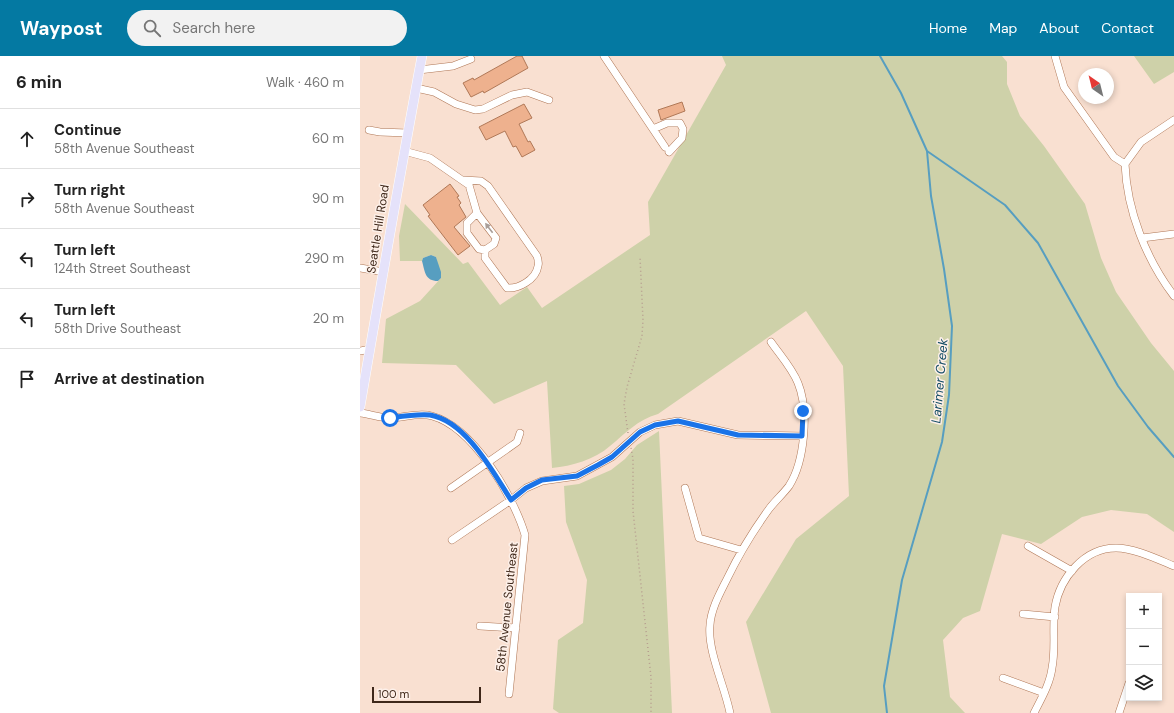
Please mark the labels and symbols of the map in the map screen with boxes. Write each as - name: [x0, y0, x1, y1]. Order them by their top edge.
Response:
- north arrow: [1078, 68, 1114, 104]
- street label: Seattle Hill Road: [363, 183, 393, 275]
- one-way arrow: [485, 222, 493, 233]
- water label: Larimer Creek: [927, 338, 952, 424]
- route end: [794, 402, 812, 420]
- route start: [381, 409, 399, 427]
- street label: 58th Avenue Southeast: [492, 541, 522, 672]
- scale bar: [372, 685, 481, 704]

